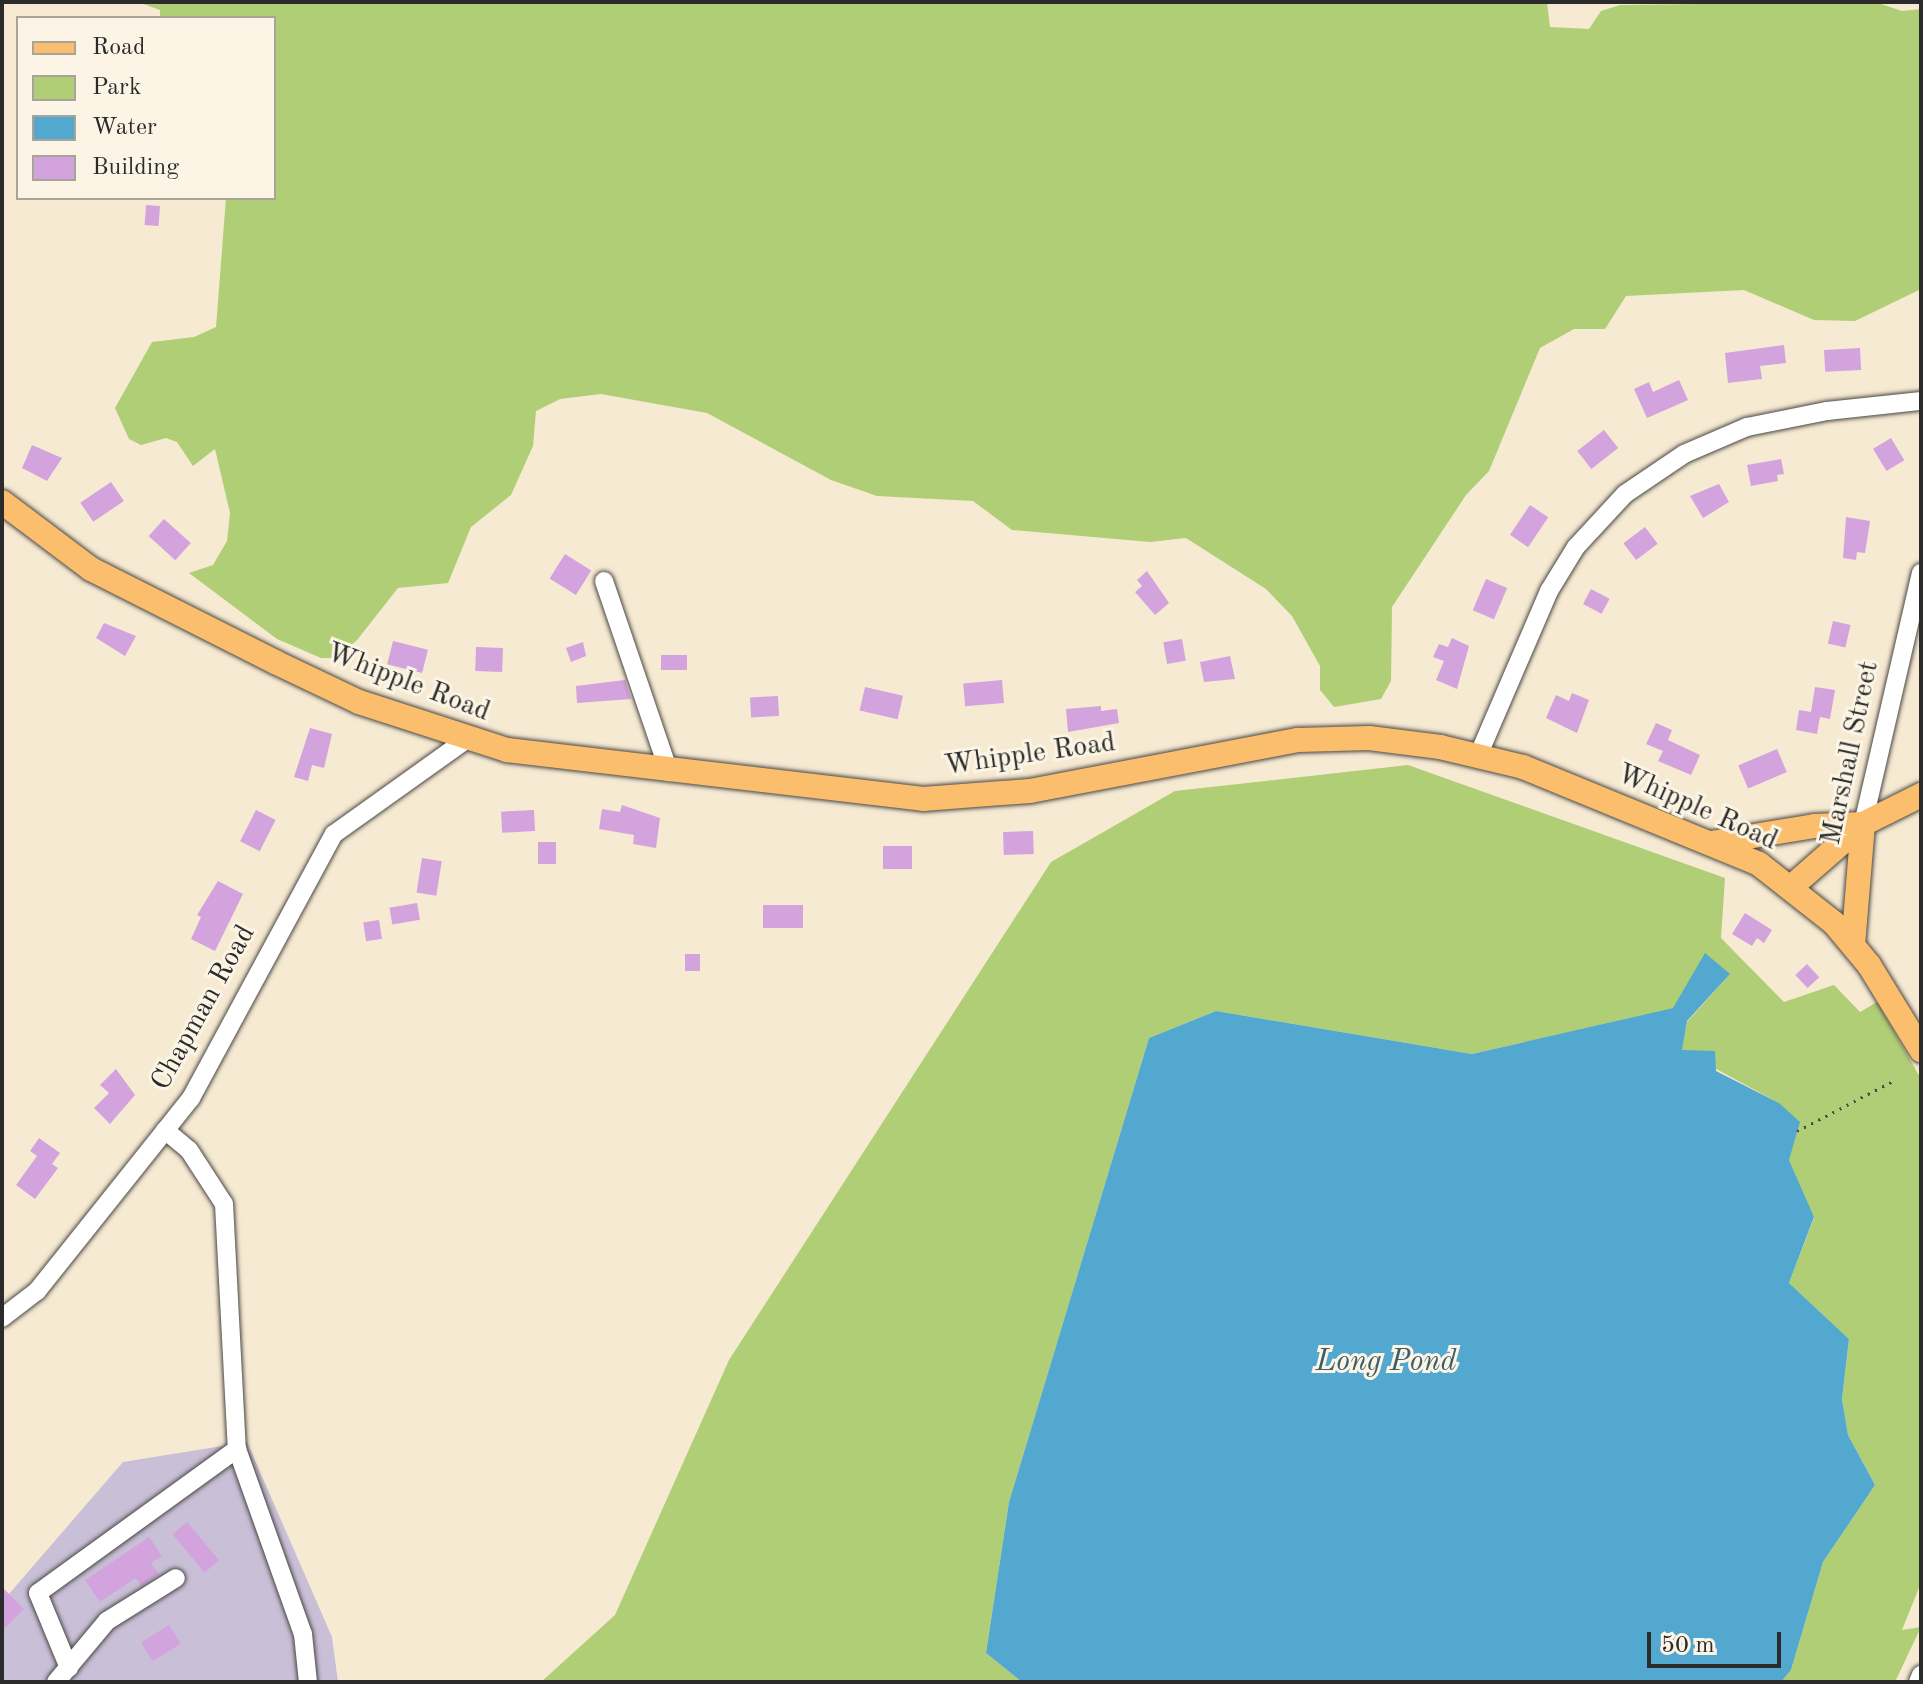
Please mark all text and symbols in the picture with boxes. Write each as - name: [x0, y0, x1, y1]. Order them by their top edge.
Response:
- legend: [16, 16, 276, 200]
- text: Road: [92, 36, 145, 60]
- text: Park: [92, 76, 141, 100]
- text: Water: [92, 116, 157, 140]
- text: Building: [92, 156, 179, 180]
- street label: Whipple Road: [322, 636, 494, 730]
- street label: Marshall Street: [1815, 658, 1887, 848]
- street label: Whipple Road: [942, 726, 1118, 784]
- street label: Whipple Road: [1611, 758, 1783, 858]
- street label: Chapman Road: [145, 920, 263, 1096]
- water label: Long Pond: [1316, 1344, 1456, 1380]
- scale bar: [1651, 1616, 1785, 1666]
- text: 50 m: [1661, 1634, 1715, 1658]

